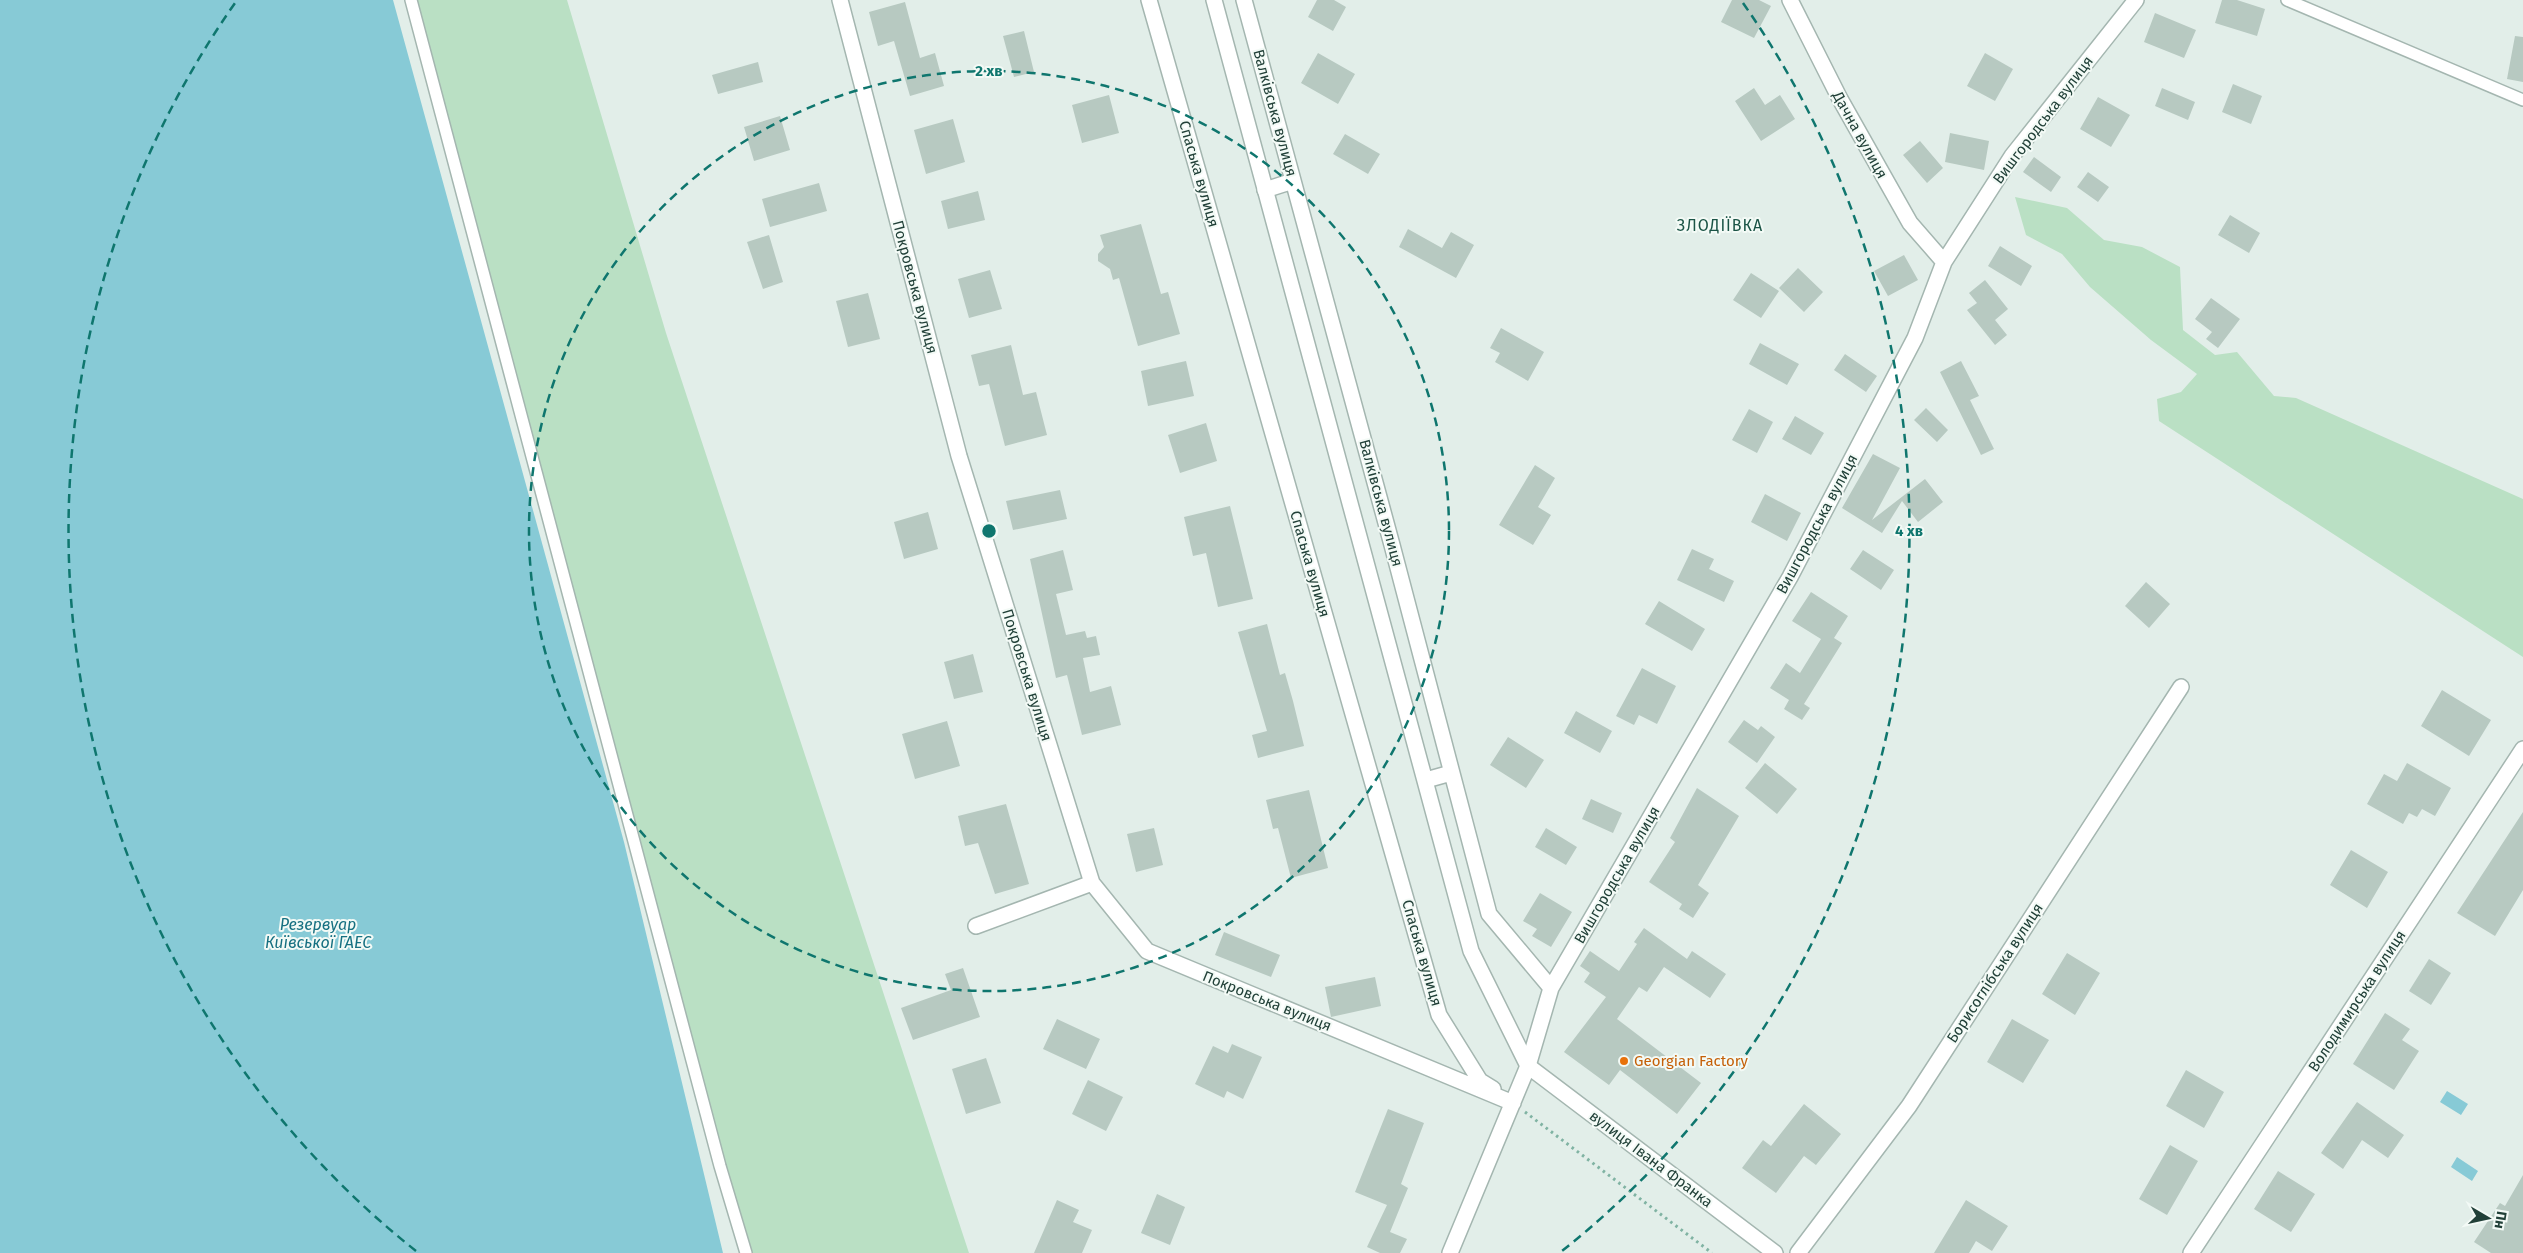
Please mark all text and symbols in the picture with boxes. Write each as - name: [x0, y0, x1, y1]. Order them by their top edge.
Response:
- street label: Валківська вулиця: [1249, 47, 1301, 179]
- street label: Вишгородська вулиця: [1989, 52, 2097, 188]
- text: 2 хв: [975, 62, 1003, 80]
- street label: Дачна вулиця: [1828, 87, 1891, 182]
- street label: Спаська вулиця: [1175, 119, 1223, 229]
- district label: ЗЛОДІЇВКА: [1677, 216, 1763, 235]
- street label: Покровська вулиця: [889, 218, 941, 356]
- street label: Валківська вулиця: [1355, 437, 1407, 569]
- street label: Вишгородська вулиця: [1773, 451, 1861, 597]
- street label: Спаська вулиця: [1286, 509, 1334, 619]
- centre of rings: [980, 522, 998, 540]
- text: 4 хв: [1895, 522, 1923, 540]
- street label: Покровська вулиця: [998, 607, 1056, 743]
- street label: Вишгородська вулиця: [1570, 803, 1664, 947]
- street label: Спаська вулиця: [1398, 898, 1446, 1008]
- street label: Борисоглібська вулиця: [1943, 900, 2047, 1046]
- water label: Резервуар Київської ГАЕС: [265, 915, 372, 952]
- street label: Володимирська вулиця: [2304, 927, 2410, 1075]
- street label: Покровська вулиця: [1200, 967, 1334, 1035]
- place label: Georgian Factory: [1634, 1052, 1748, 1070]
- marker: Georgian Factory: [1618, 1055, 1630, 1067]
- street label: вулиця Івана Франка: [1586, 1107, 1716, 1211]
- north arrow: [2463, 1193, 2513, 1243]
- text: Пн: [2491, 1210, 2510, 1230]

